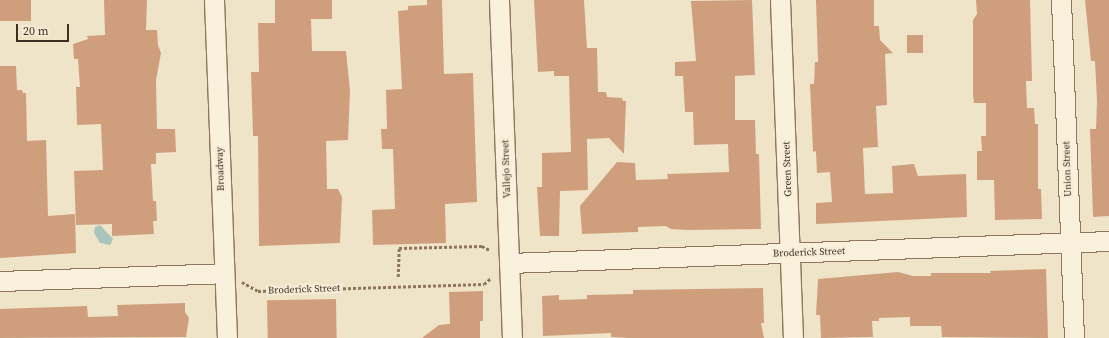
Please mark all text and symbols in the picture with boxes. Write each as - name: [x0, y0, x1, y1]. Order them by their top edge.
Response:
- scale bar: [18, 16, 71, 42]
- text: 20 m: [23, 23, 49, 39]
- street label: Vallejo Street: [499, 140, 513, 198]
- street label: Green Street: [780, 141, 794, 197]
- street label: Union Street: [1060, 141, 1074, 197]
- street label: Broadway: [213, 147, 227, 191]
- street label: Broderick Street: [773, 245, 845, 259]
- street label: Broderick Street: [268, 282, 340, 296]

